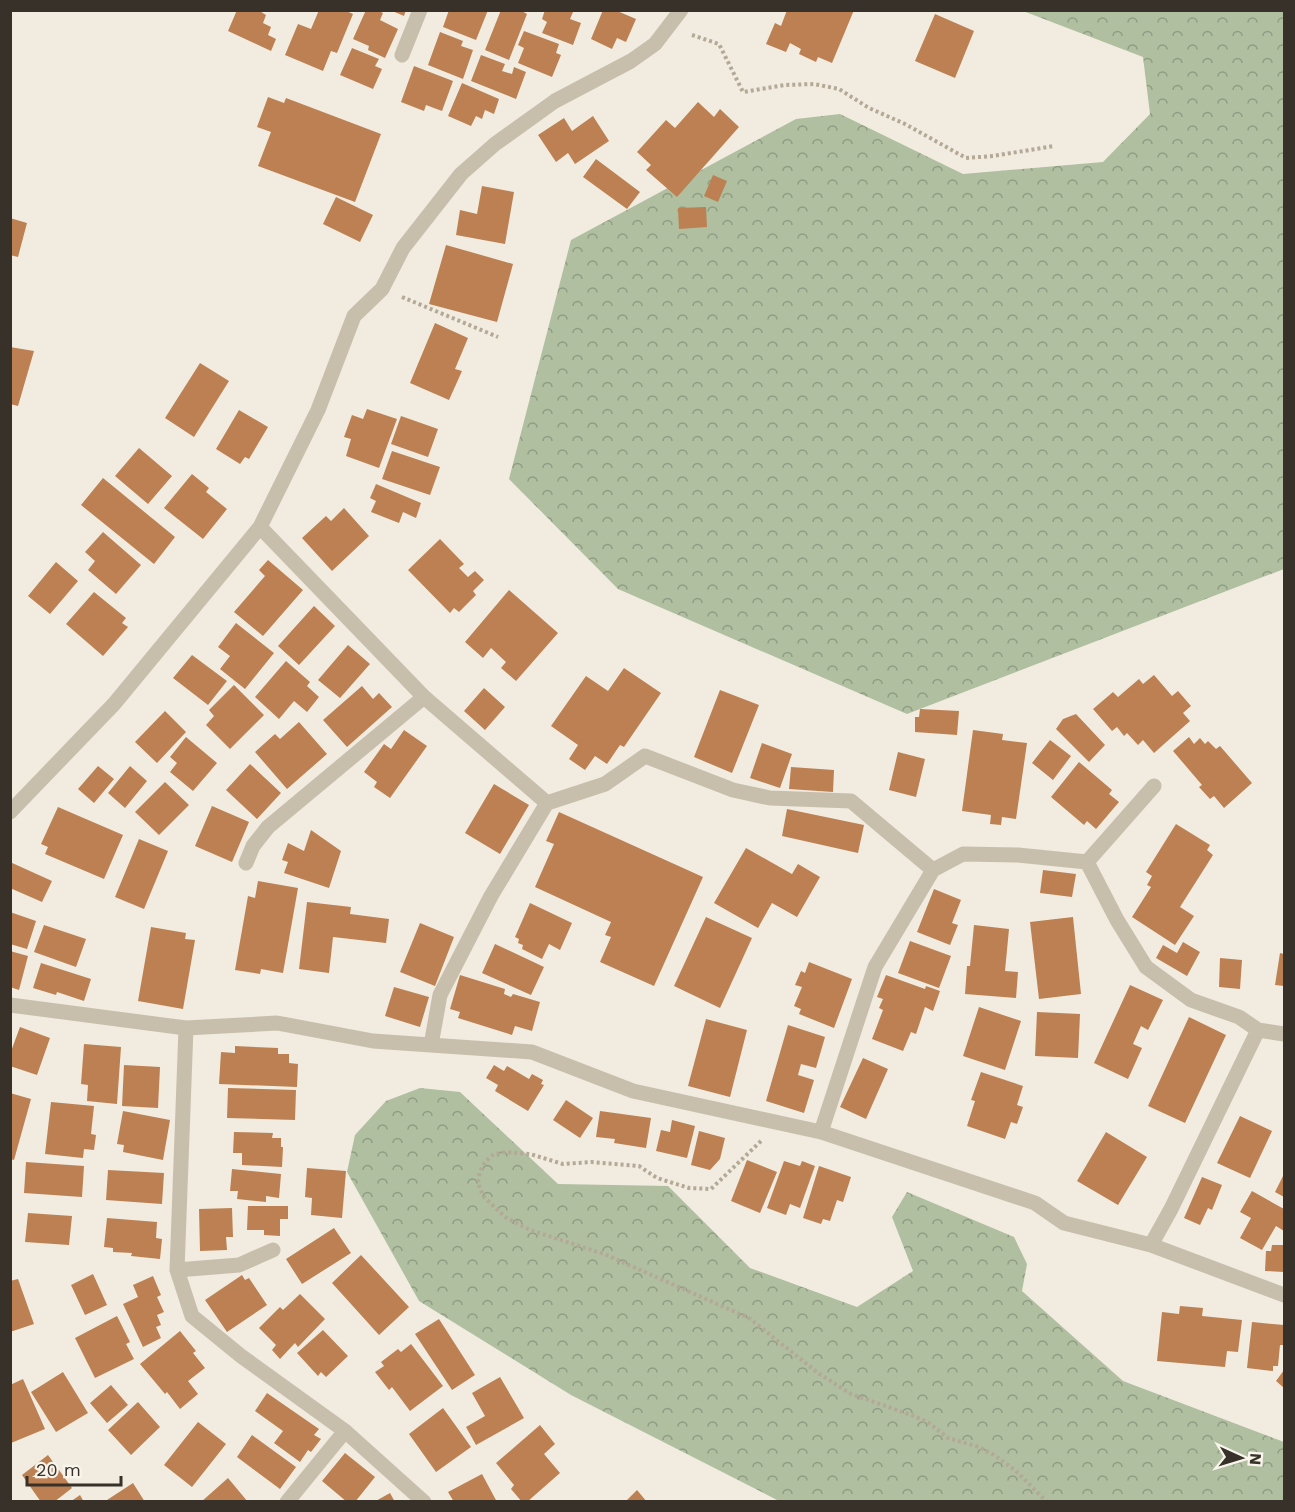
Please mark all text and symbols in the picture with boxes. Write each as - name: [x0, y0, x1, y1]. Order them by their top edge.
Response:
- north arrow: [1211, 1428, 1271, 1488]
- scale bar: [27, 1449, 122, 1487]
- text: N: [1246, 1452, 1265, 1466]
- text: 20 m: [36, 1459, 81, 1480]

